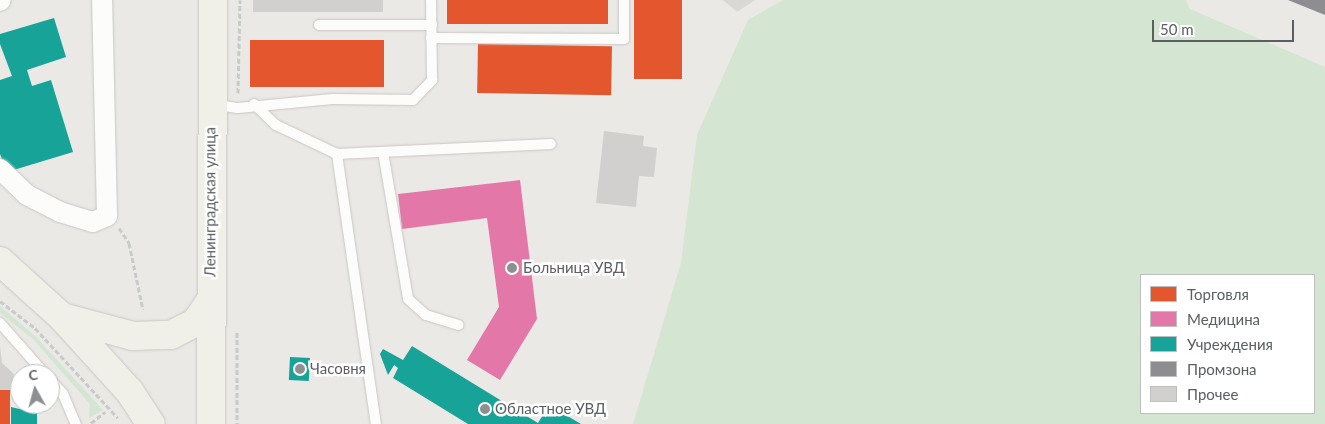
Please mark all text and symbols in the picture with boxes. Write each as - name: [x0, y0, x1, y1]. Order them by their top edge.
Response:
- scale bar: [1155, 10, 1298, 42]
- text: 50 m: [1160, 20, 1194, 38]
- street label: Ленинградская улица: [201, 127, 219, 277]
- place label: Больница УВД: [523, 259, 625, 277]
- marker: Больница УВД: [505, 261, 519, 275]
- legend: [1140, 274, 1315, 414]
- text: Торговля: [1187, 285, 1249, 303]
- text: Медицина: [1187, 310, 1260, 328]
- text: Учреждения: [1187, 335, 1273, 353]
- place label: Часовня: [310, 360, 366, 378]
- text: Промзона: [1187, 360, 1257, 378]
- marker: Часовня: [294, 363, 306, 375]
- north arrow: [10, 364, 60, 414]
- text: С: [28, 366, 39, 384]
- text: Прочее: [1187, 385, 1238, 403]
- place label: Областное УВД: [495, 400, 606, 418]
- marker: Областное УВД: [479, 403, 491, 415]

